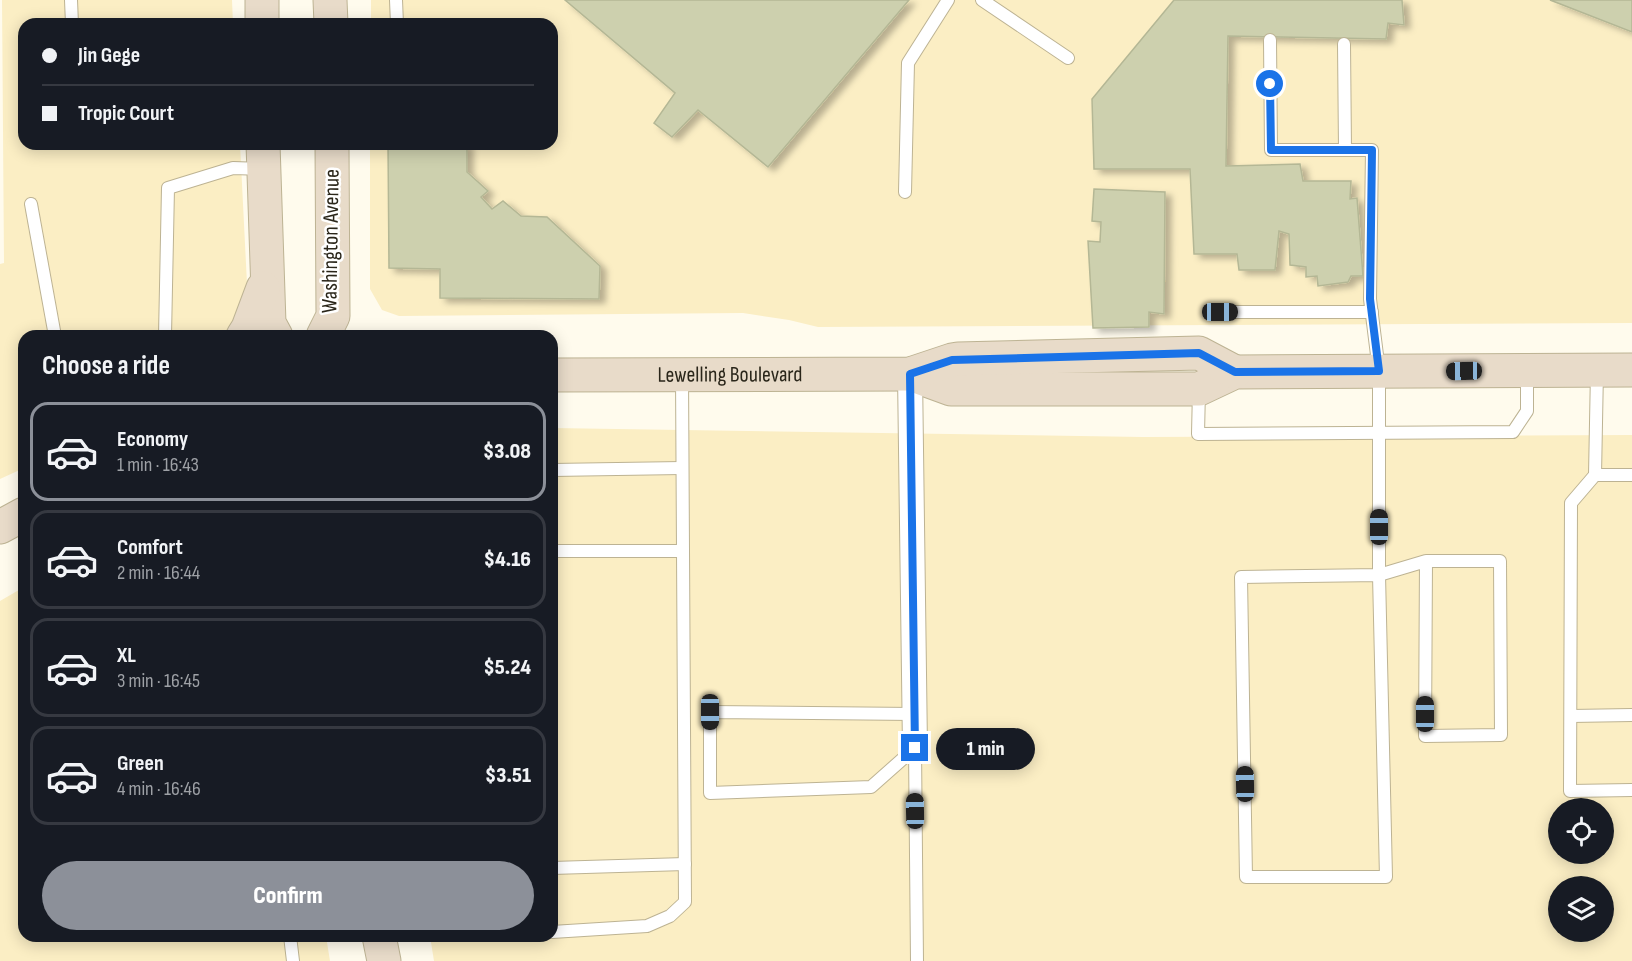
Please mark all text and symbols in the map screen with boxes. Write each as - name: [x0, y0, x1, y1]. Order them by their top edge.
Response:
- text: Jin Gege: [78, 42, 140, 69]
- route start: [1256, 70, 1283, 97]
- text: Tropic Court: [78, 100, 174, 127]
- street label: Washington Avenue: [316, 169, 346, 313]
- car: [1202, 303, 1238, 321]
- text: Choose a ride: [42, 350, 170, 382]
- street label: Lewelling Boulevard: [657, 361, 803, 388]
- car: [1446, 362, 1482, 380]
- icon: car: [45, 425, 99, 479]
- text: Economy: [117, 426, 188, 453]
- text: $3.08: [483, 438, 531, 465]
- text: 1 min · 16:43: [117, 453, 199, 477]
- car: [1370, 509, 1388, 545]
- icon: car: [45, 533, 99, 587]
- text: Comfort: [117, 534, 183, 561]
- text: $4.16: [484, 546, 531, 573]
- text: 2 min · 16:44: [117, 561, 200, 585]
- icon: car: [45, 641, 99, 695]
- text: XL: [117, 642, 136, 669]
- text: $5.24: [483, 654, 531, 681]
- text: 3 min · 16:45: [117, 669, 200, 693]
- car: [701, 694, 719, 730]
- car: [1416, 696, 1434, 732]
- callout: 1 min: [936, 727, 1035, 769]
- route end: [901, 734, 928, 761]
- text: 1 min: [966, 737, 1005, 761]
- icon: car: [45, 749, 99, 803]
- text: Green: [117, 750, 164, 777]
- text: $3.51: [485, 762, 531, 789]
- car: [1236, 766, 1254, 802]
- text: 4 min · 16:46: [117, 777, 201, 801]
- car: [906, 793, 924, 829]
- map controls: [1548, 798, 1614, 942]
- button: locate: [1548, 798, 1614, 864]
- button: Confirm: [42, 861, 534, 930]
- button: layers: [1548, 876, 1614, 942]

